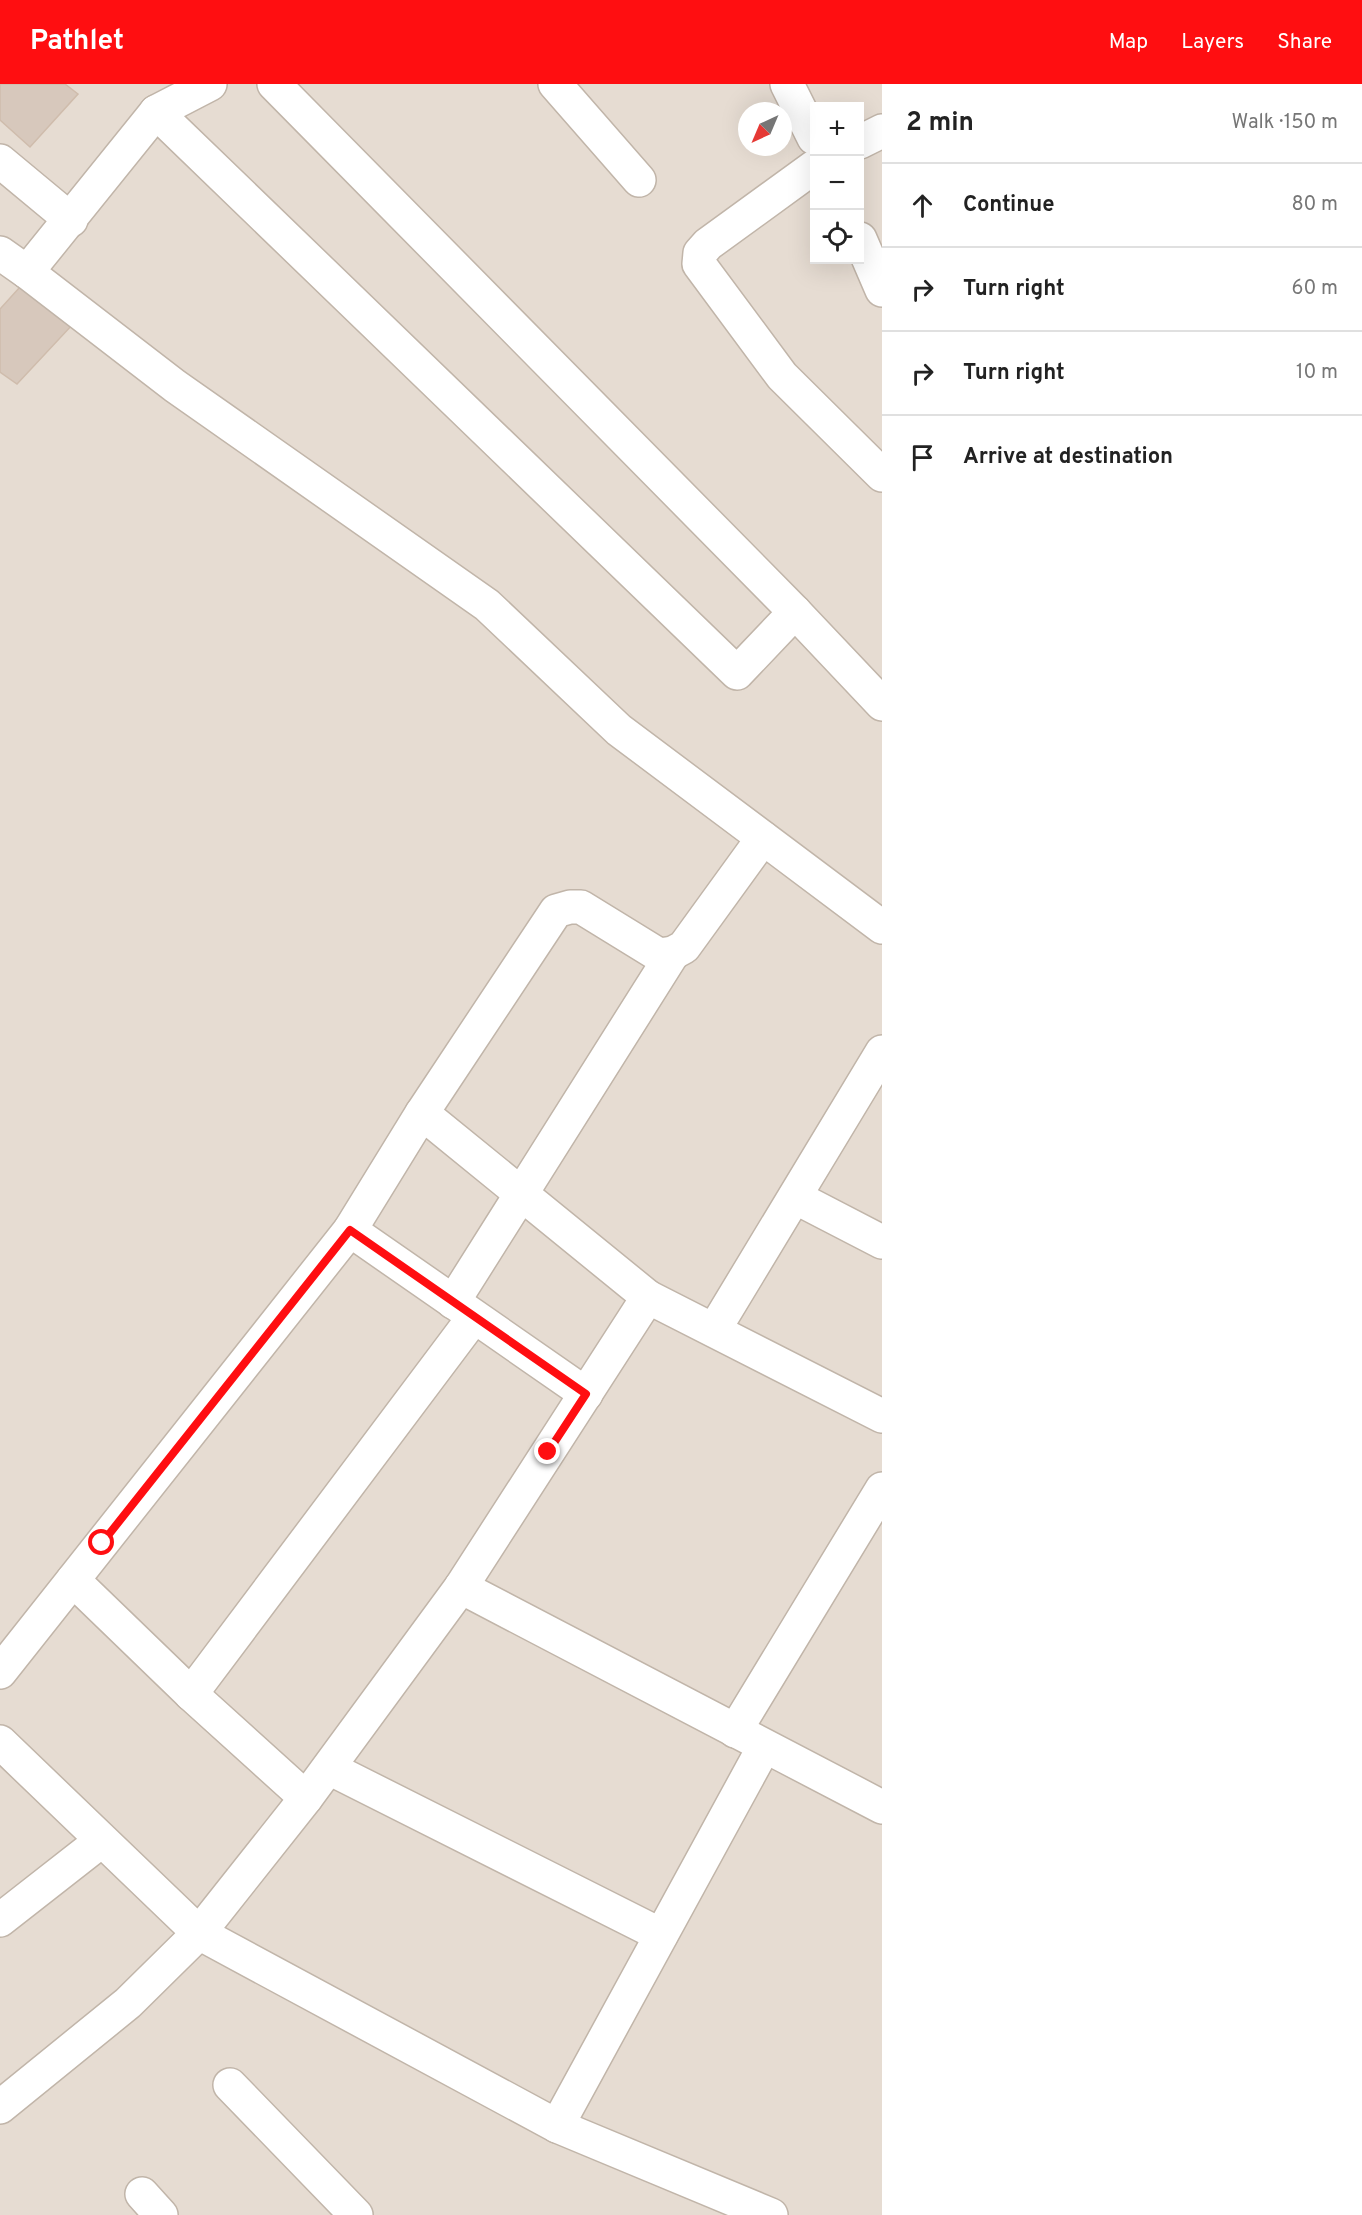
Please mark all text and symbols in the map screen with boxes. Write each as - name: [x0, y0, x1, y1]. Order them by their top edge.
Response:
- text: Pathlet: [30, 24, 124, 60]
- text: Map: [1109, 29, 1148, 56]
- text: Layers: [1181, 29, 1244, 56]
- text: Share: [1277, 29, 1332, 56]
- north arrow: [738, 102, 792, 156]
- map controls: [810, 102, 864, 264]
- button: +: [810, 102, 864, 156]
- text: 2 min: [906, 107, 974, 140]
- text: Walk · 150 m: [1232, 110, 1338, 136]
- button: −: [810, 156, 864, 210]
- icon: ahead: [906, 189, 939, 222]
- text: Continue: [963, 192, 1054, 219]
- text: 80 m: [1292, 192, 1338, 218]
- button: locate: [810, 210, 864, 264]
- icon: right: [906, 273, 939, 306]
- text: Turn right: [963, 276, 1065, 303]
- text: 60 m: [1292, 276, 1338, 302]
- icon: right: [906, 357, 939, 390]
- text: Turn right: [963, 360, 1065, 387]
- text: 10 m: [1296, 360, 1338, 386]
- icon: arrive: [906, 441, 939, 474]
- text: Arrive at destination: [963, 444, 1173, 471]
- route end: [534, 1438, 560, 1464]
- route start: [88, 1529, 114, 1555]

